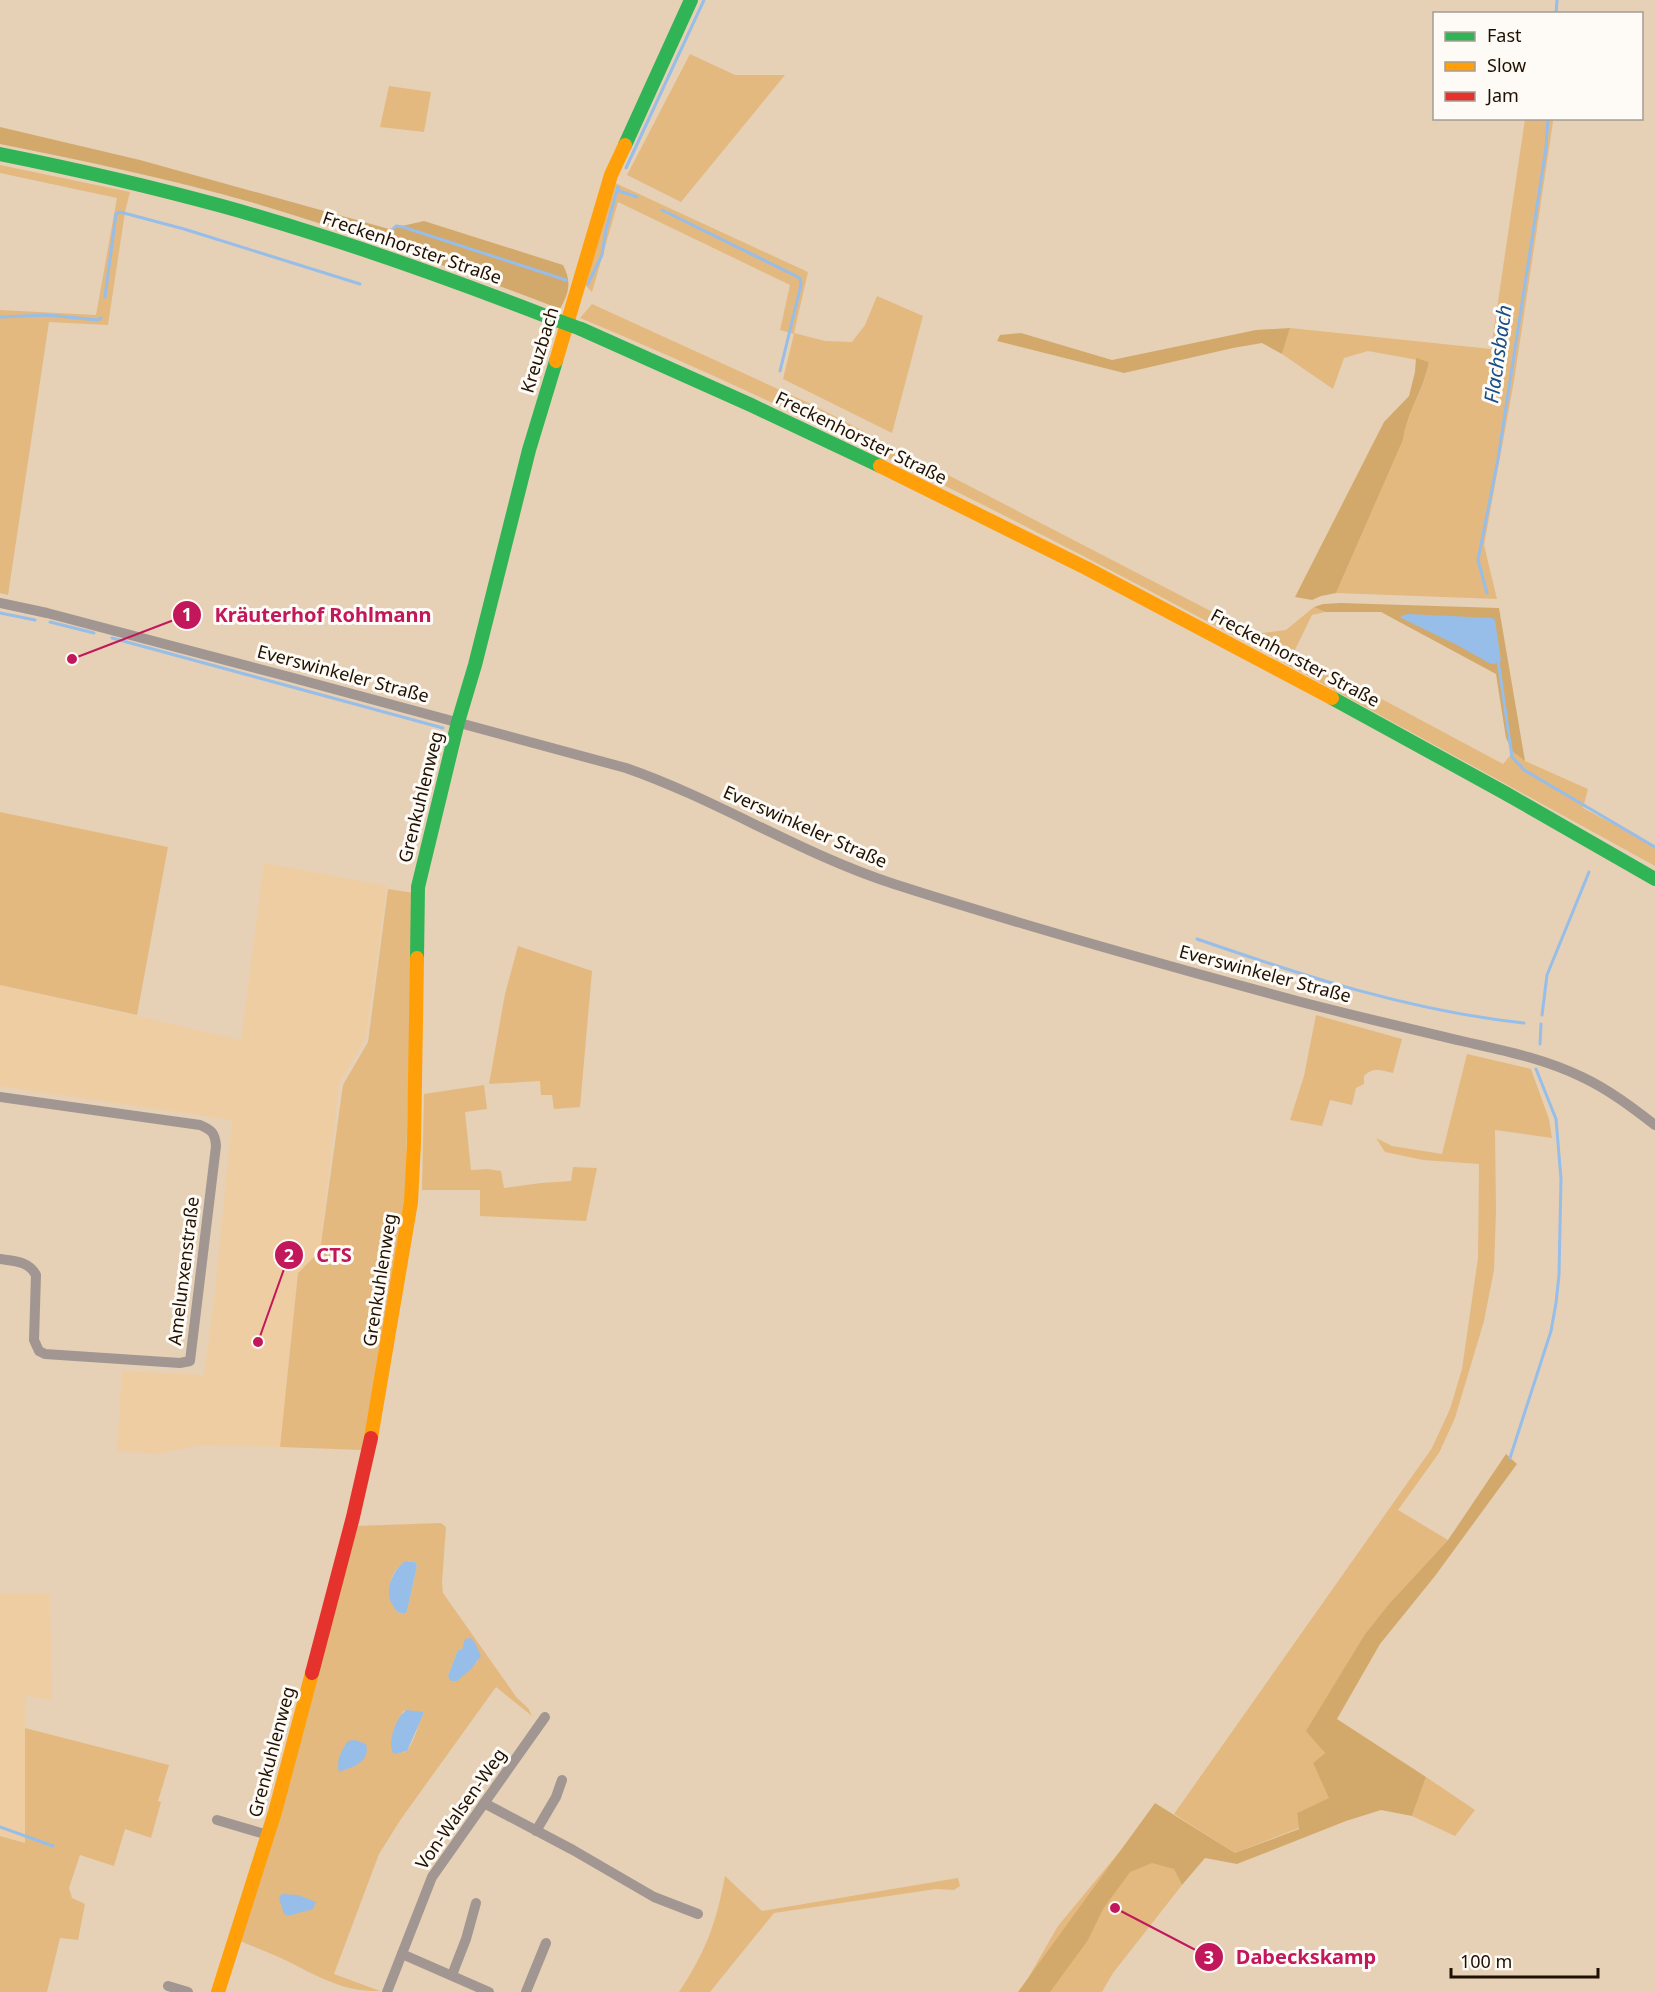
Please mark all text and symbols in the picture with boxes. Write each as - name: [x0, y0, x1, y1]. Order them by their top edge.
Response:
- legend: [1433, 12, 1643, 120]
- text: Fast: [1487, 23, 1522, 47]
- text: Slow: [1487, 53, 1526, 77]
- text: Jam: [1485, 83, 1519, 107]
- street label: Freckenhorster Straße: [320, 205, 505, 289]
- water label: Flachsbach: [1477, 303, 1518, 405]
- street label: Kreuzbach: [515, 304, 564, 396]
- street label: Freckenhorster Straße: [772, 385, 951, 489]
- callout: Kräuterhof Rohlmann: [172, 596, 443, 634]
- text: Kräuterhof Rohlmann: [215, 601, 431, 628]
- text: 1: [182, 602, 192, 626]
- street label: Freckenhorster Straße: [1207, 602, 1384, 712]
- street label: Everswinkeler Straße: [255, 639, 432, 708]
- street label: Grenkuhlenweg: [392, 729, 448, 865]
- street label: Everswinkeler Straße: [720, 779, 891, 873]
- street label: Everswinkeler Straße: [1177, 939, 1354, 1008]
- street label: Amelunxenstraße: [162, 1195, 204, 1347]
- street label: Grenkuhlenweg: [357, 1211, 401, 1348]
- callout: CTS: [274, 1236, 364, 1274]
- text: CTS: [316, 1241, 352, 1268]
- text: 2: [284, 1243, 294, 1267]
- street label: Grenkuhlenweg: [242, 1684, 300, 1820]
- street label: Von-Walsen-Weg: [409, 1743, 511, 1874]
- callout: Dabeckskamp: [1194, 1938, 1389, 1976]
- scale bar: [1451, 1941, 1598, 1979]
- text: Dabeckskamp: [1236, 1943, 1376, 1970]
- text: 3: [1204, 1945, 1214, 1969]
- text: 100 m: [1460, 1949, 1512, 1973]

